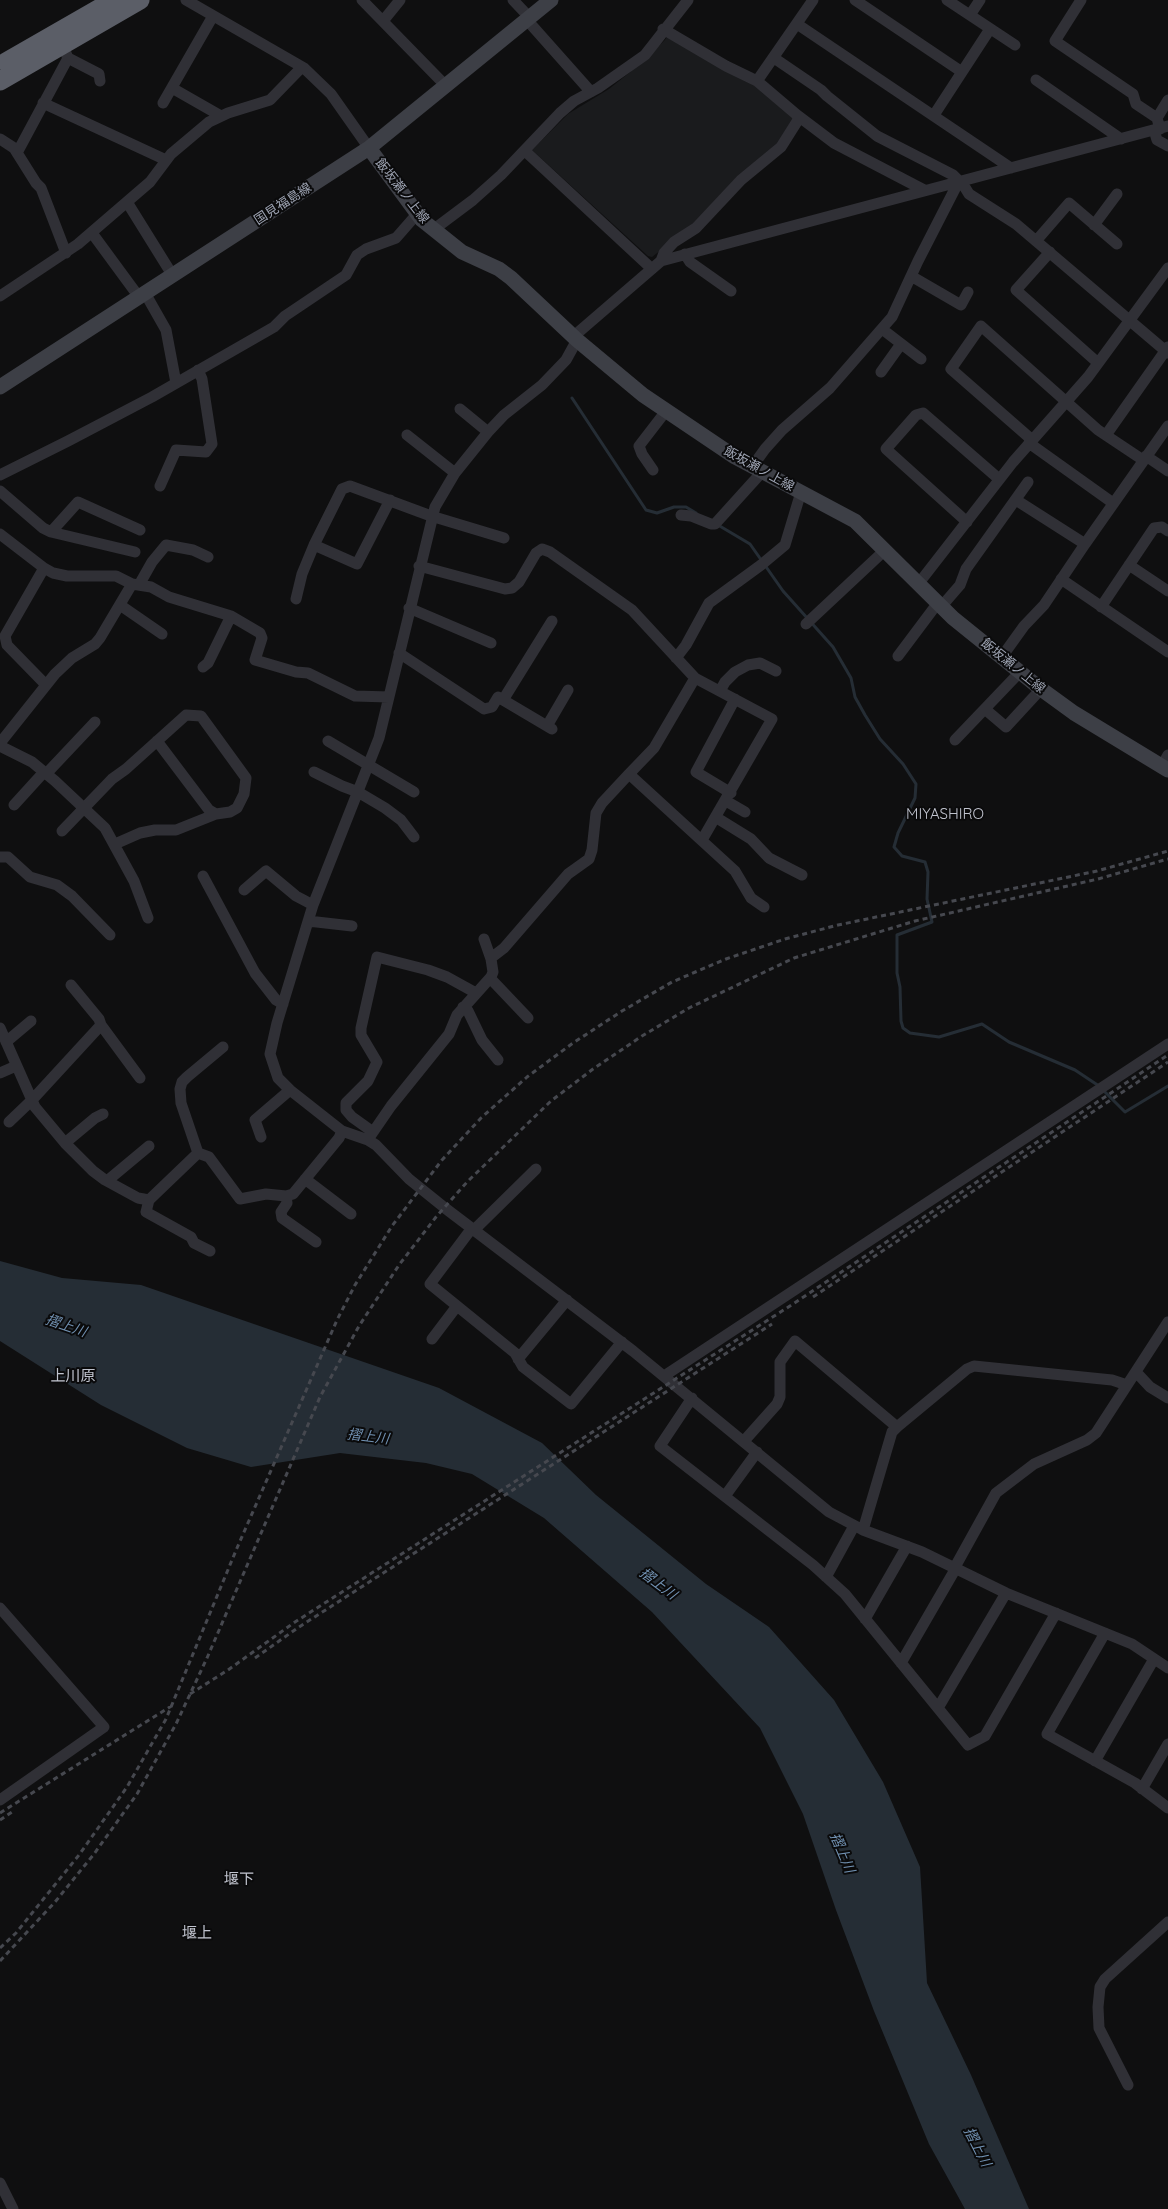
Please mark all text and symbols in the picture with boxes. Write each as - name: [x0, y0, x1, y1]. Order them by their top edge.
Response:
- street label: 飯坂瀬ノ上線: [372, 155, 432, 227]
- street label: 国見福島線: [251, 180, 315, 228]
- street label: 飯坂瀬ノ上線: [721, 443, 797, 495]
- street label: 飯坂瀬ノ上線: [978, 635, 1048, 697]
- district label: MIYASHIRO: [902, 805, 988, 823]
- water label: 摺上川: [43, 1311, 89, 1341]
- district label: 上川原: [51, 1367, 95, 1385]
- water label: 摺上川: [346, 1426, 390, 1448]
- water label: 摺上川: [636, 1565, 680, 1603]
- water label: 摺上川: [826, 1830, 858, 1876]
- district label: 堰下: [224, 1870, 254, 1888]
- district label: 堰上: [182, 1924, 212, 1942]
- water label: 摺上川: [960, 2124, 994, 2170]

